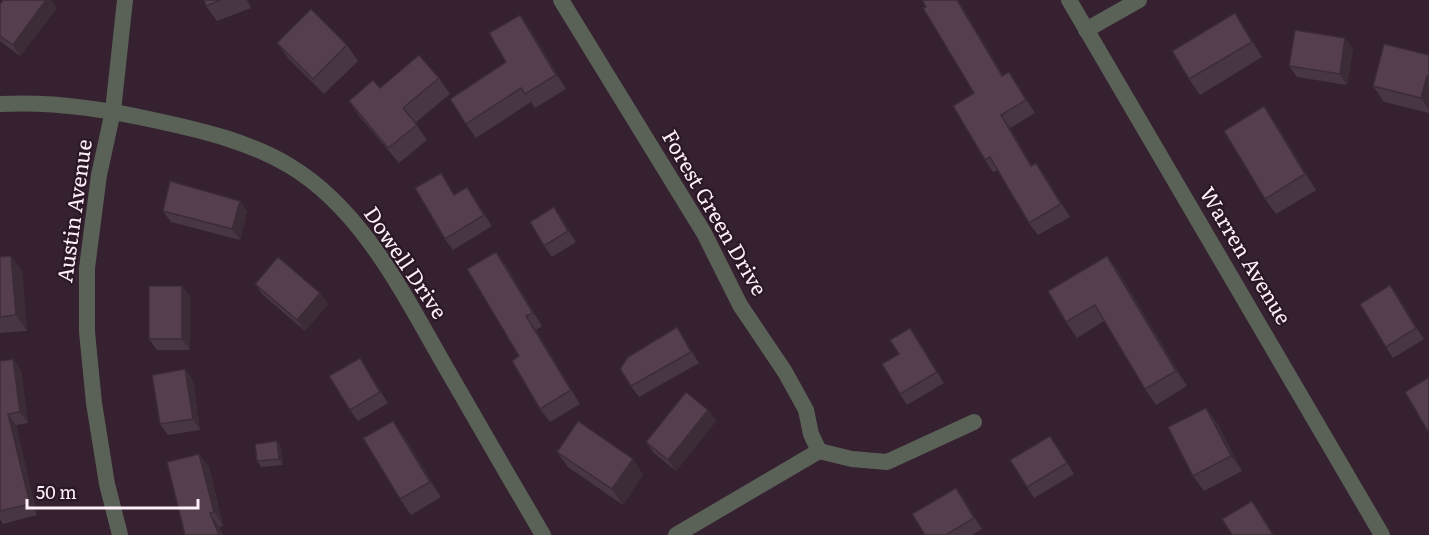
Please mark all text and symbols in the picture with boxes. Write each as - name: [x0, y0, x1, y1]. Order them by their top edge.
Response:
- street label: Forest Green Drive: [656, 123, 776, 300]
- street label: Austin Avenue: [47, 137, 98, 284]
- street label: Warren Avenue: [1194, 180, 1301, 330]
- street label: Dowell Drive: [358, 199, 456, 324]
- scale bar: [27, 472, 198, 510]
- text: 50 m: [36, 478, 77, 505]

